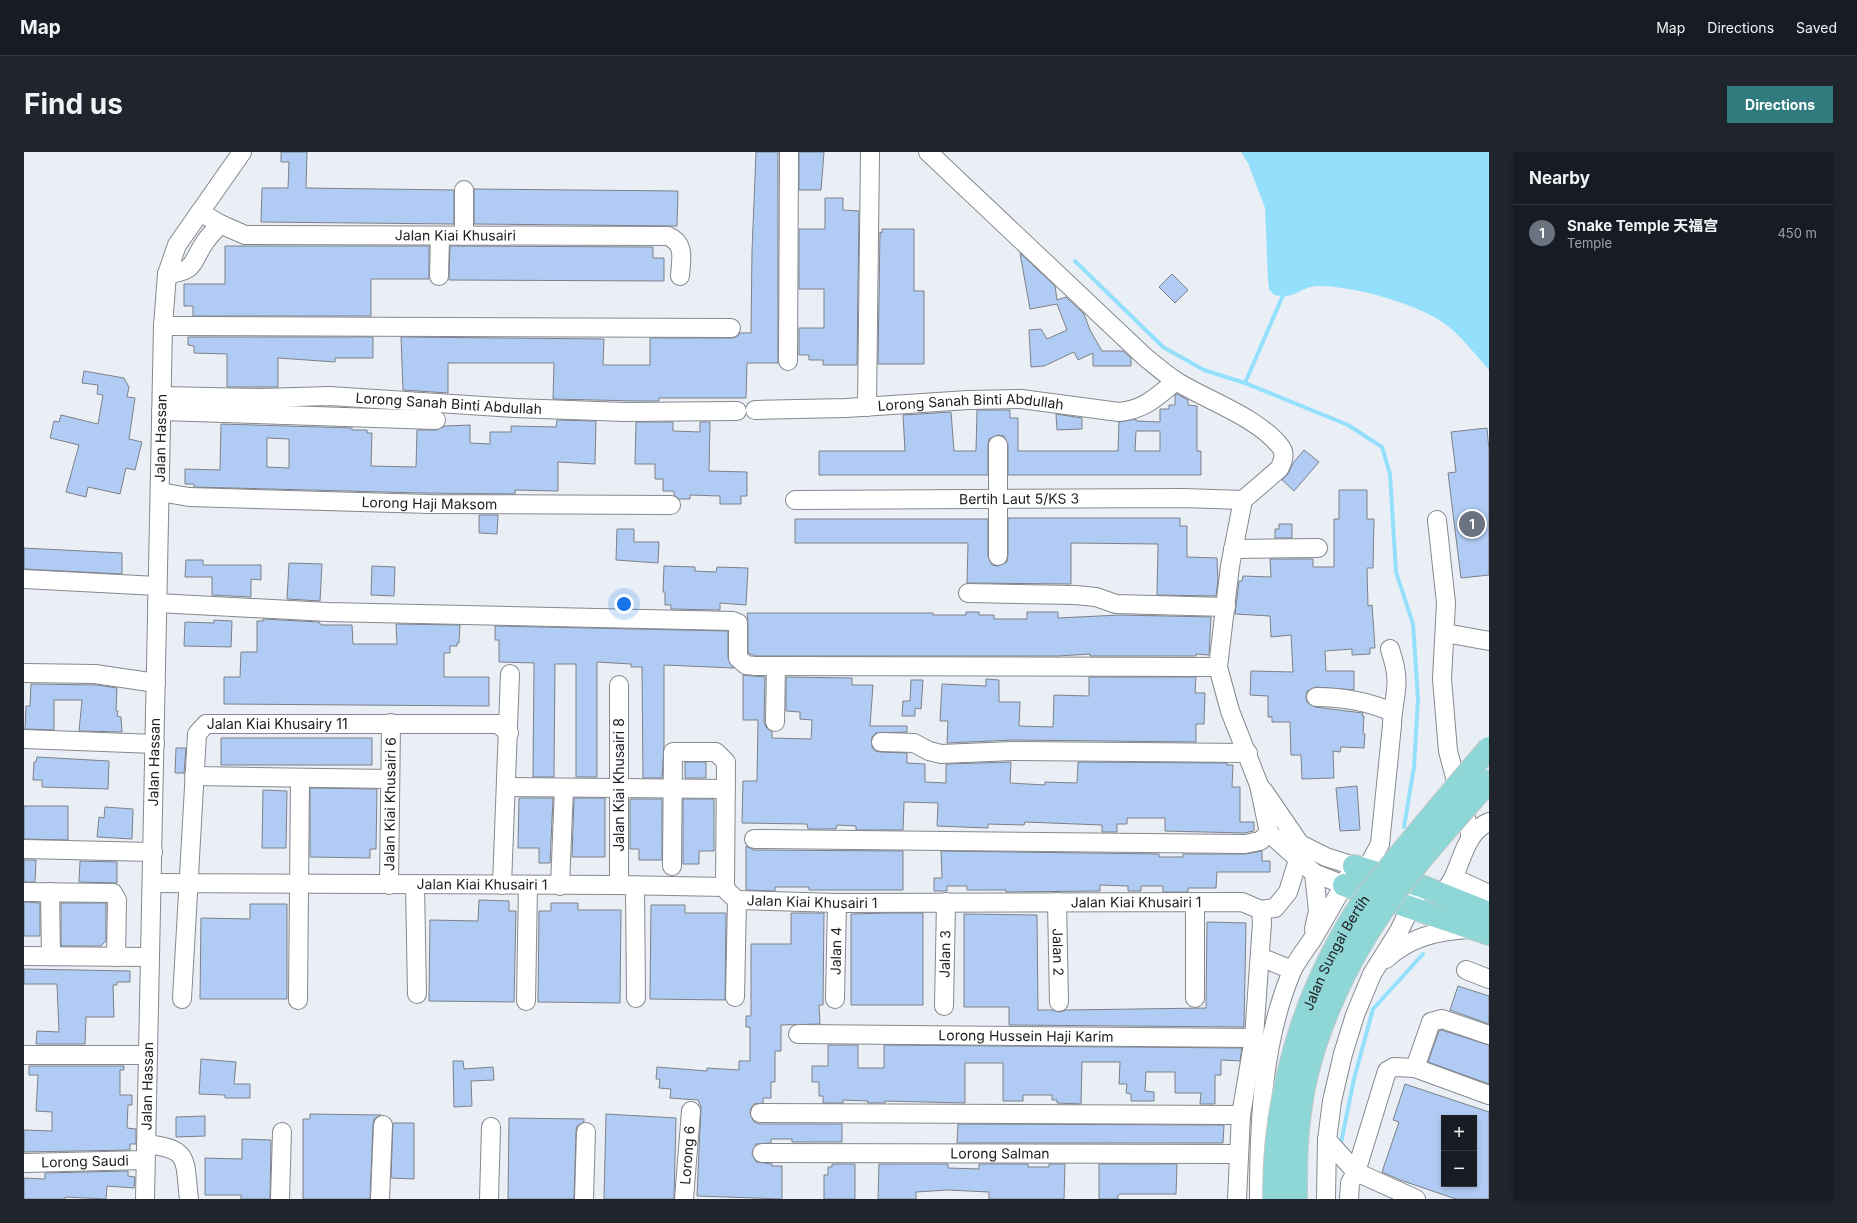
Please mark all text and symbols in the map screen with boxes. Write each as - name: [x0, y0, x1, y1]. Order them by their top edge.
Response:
- text: Map: [20, 16, 61, 39]
- text: Map: [1656, 19, 1685, 36]
- text: Directions: [1707, 19, 1774, 36]
- text: Saved: [1796, 19, 1837, 36]
- button: Directions: [1727, 86, 1833, 123]
- text: Find us: [24, 87, 123, 121]
- text: Nearby: [1529, 168, 1590, 188]
- text: Snake Temple 天福宫: [1567, 216, 1718, 235]
- text: 1: [1539, 225, 1545, 241]
- text: 450 m: [1777, 225, 1817, 241]
- street label: Jalan Kiai Khusairi: [395, 226, 516, 244]
- text: Temple: [1567, 235, 1612, 251]
- street label: Lorong Sanah Binti Abdullah: [355, 389, 542, 417]
- street label: Lorong Sanah Binti Abdullah: [877, 390, 1065, 414]
- street label: Jalan Hassan: [151, 394, 170, 483]
- street label: Bertih Laut 5/KS 3: [959, 490, 1079, 507]
- street label: Lorong Haji Maksom: [361, 493, 497, 512]
- pin: 1: [1459, 509, 1485, 539]
- your location: [614, 594, 634, 614]
- street label: Jalan Kiai Khusairy 11: [207, 715, 348, 732]
- street label: Jalan Hassan: [144, 718, 163, 807]
- street label: Jalan Kiai Khusairi 8: [610, 718, 627, 852]
- street label: Jalan Kiai Khusairi 6: [380, 737, 399, 871]
- street label: Jalan Kiai Khusairi 1: [417, 875, 547, 893]
- street label: Jalan Kiai Khusairi 1: [746, 891, 877, 911]
- street label: Jalan Sungai Bertih: [1299, 892, 1373, 1013]
- street label: Jalan Kiai Khusairi 1: [1071, 893, 1201, 910]
- street label: Jalan 4: [826, 927, 845, 975]
- street label: Jalan 2: [1050, 928, 1067, 976]
- street label: Jalan 3: [936, 930, 953, 978]
- street label: Lorong Hussein Haji Karim: [938, 1026, 1114, 1045]
- street label: Jalan Hassan: [137, 1042, 156, 1130]
- map controls: [1441, 1115, 1477, 1187]
- button: +: [1441, 1115, 1477, 1151]
- street label: Lorong 6: [676, 1125, 698, 1185]
- street label: Lorong Salman: [950, 1144, 1050, 1162]
- street label: Lorong Saudi: [41, 1151, 129, 1171]
- button: −: [1441, 1151, 1477, 1187]

